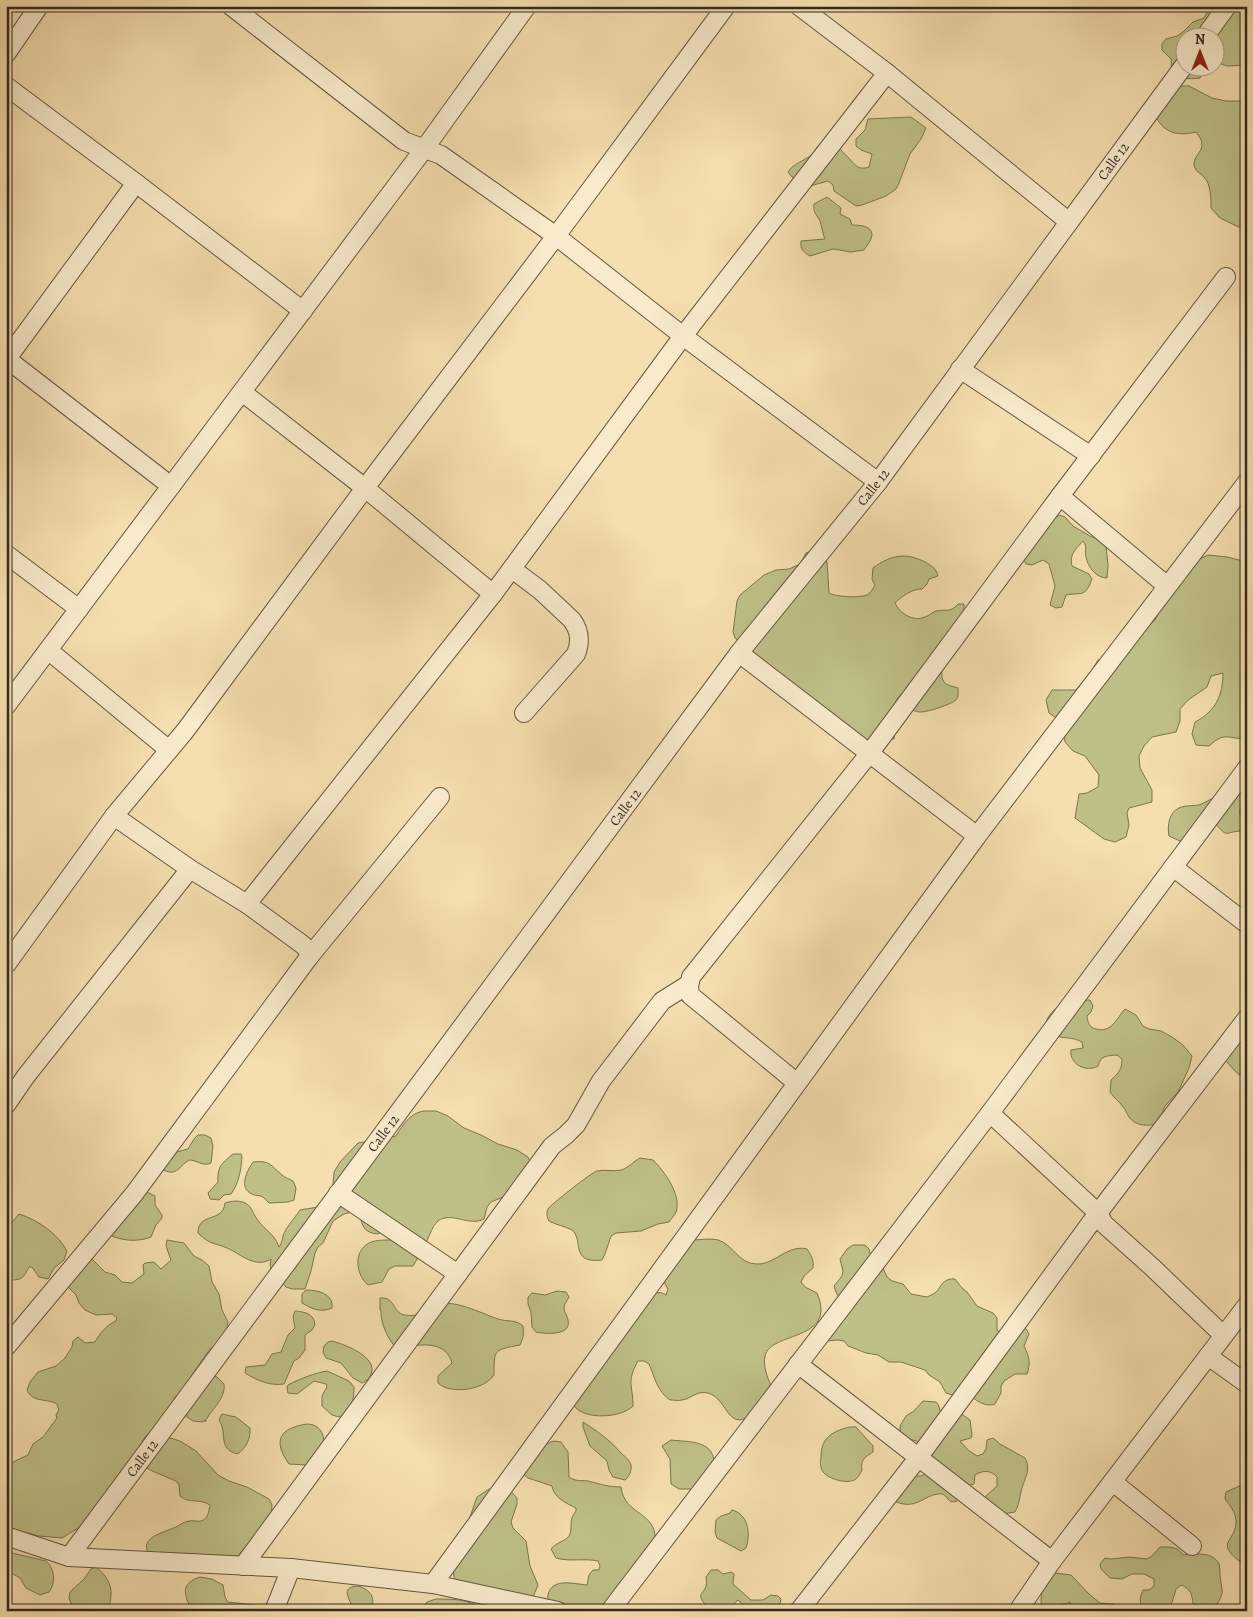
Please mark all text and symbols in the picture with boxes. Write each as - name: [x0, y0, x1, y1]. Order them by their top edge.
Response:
- north arrow: [1176, 28, 1226, 78]
- text: N: [1195, 30, 1205, 49]
- street label: Calle 12: [1093, 138, 1134, 184]
- street label: Calle 12: [853, 464, 894, 510]
- street label: Calle 12: [605, 784, 646, 830]
- street label: Calle 12: [363, 1110, 404, 1156]
- street label: Calle 12: [122, 1435, 163, 1481]

